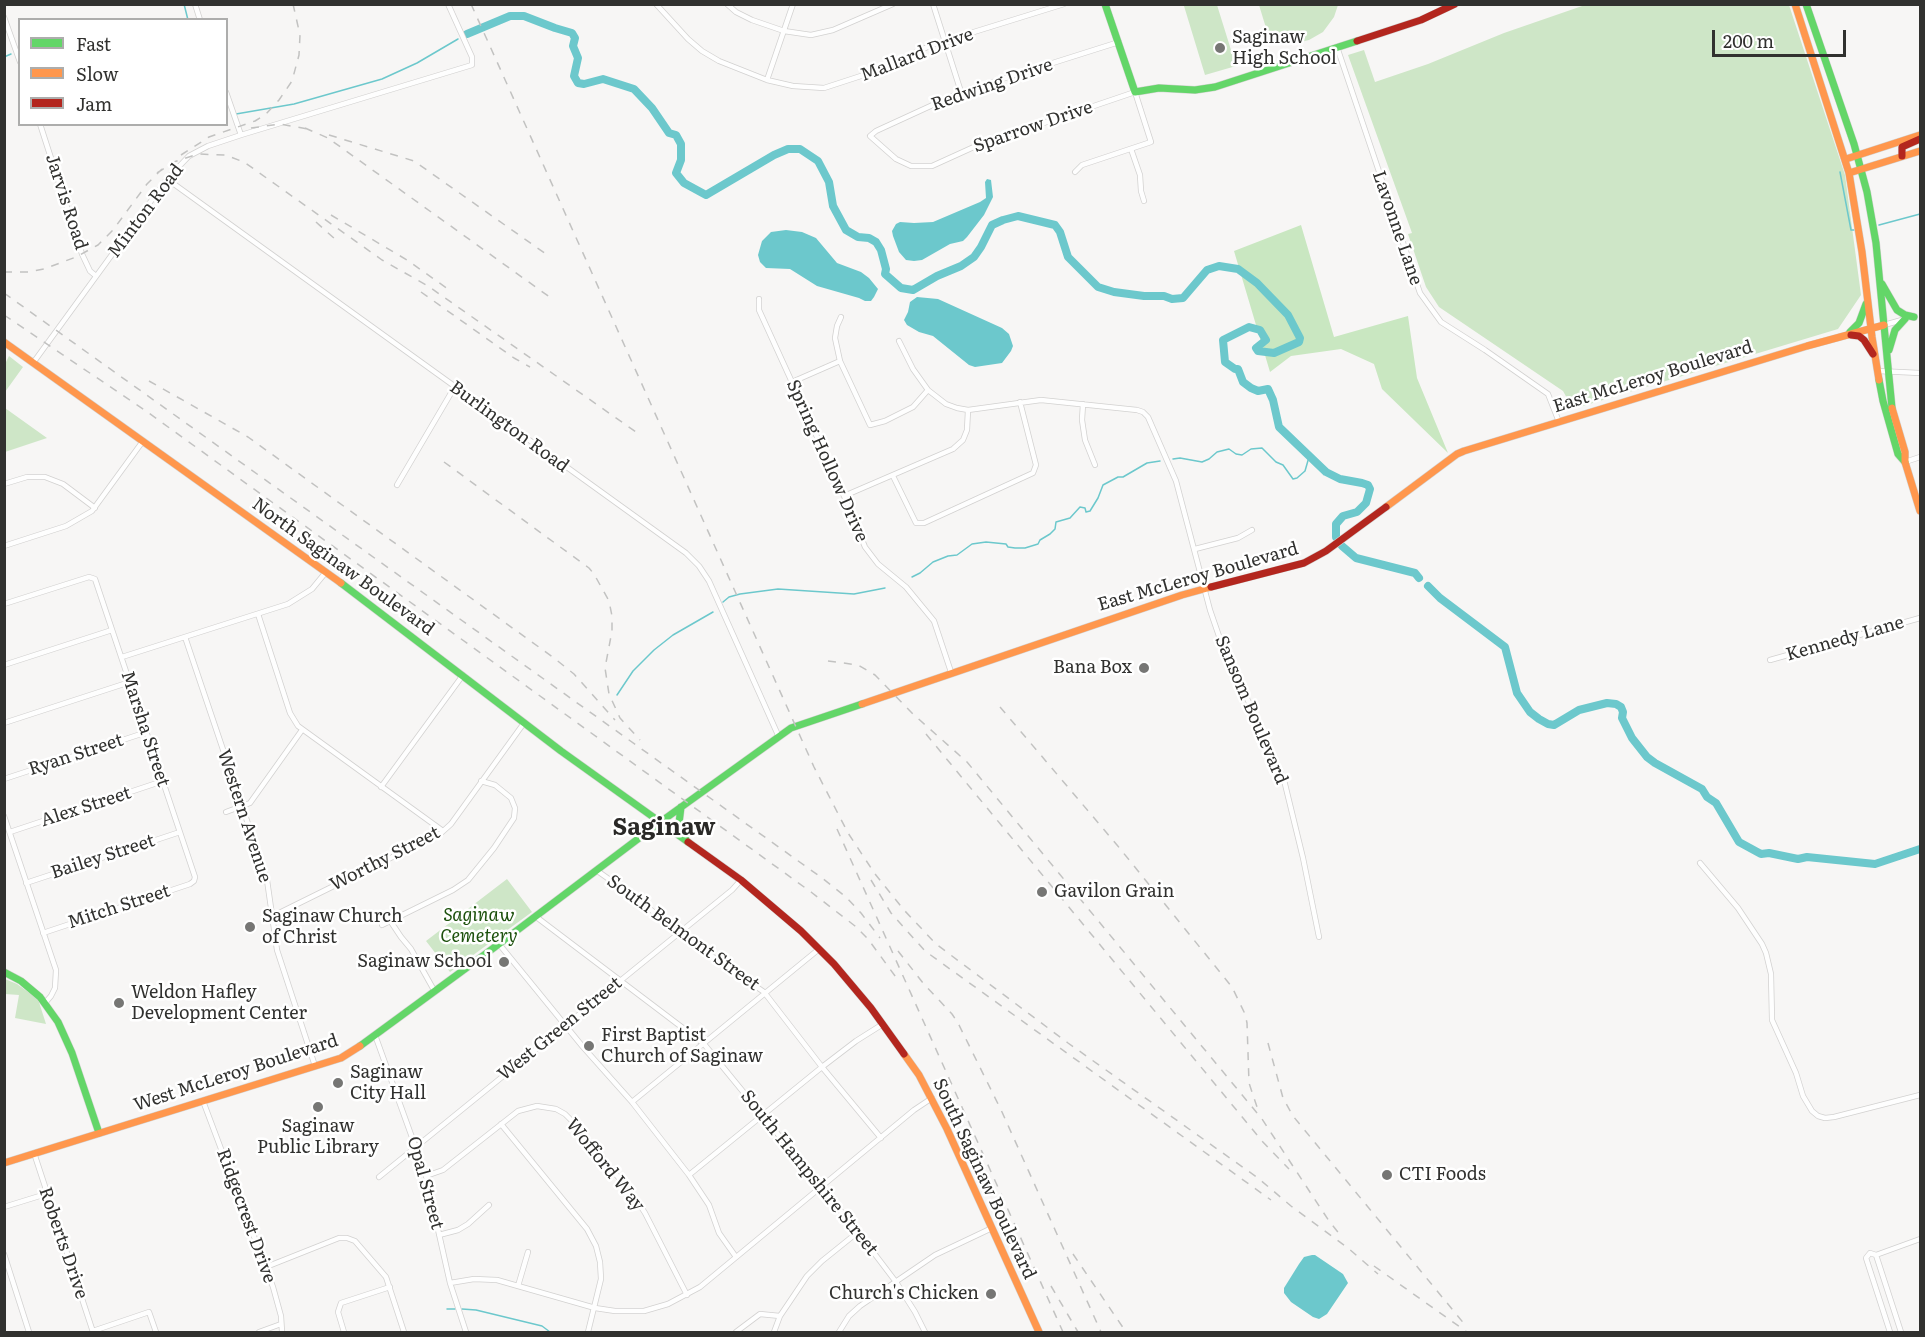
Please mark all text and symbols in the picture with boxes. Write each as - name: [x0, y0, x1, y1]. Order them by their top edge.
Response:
- legend: [18, 18, 228, 126]
- scale bar: [1715, 18, 1848, 56]
- street label: Mallard Drive: [857, 24, 977, 86]
- place label: Saginaw High School: [1232, 27, 1337, 70]
- text: 200 m: [1723, 27, 1774, 54]
- text: Fast: [76, 30, 111, 57]
- marker: Saginaw High School: [1213, 41, 1227, 55]
- street label: Redwing Drive: [928, 54, 1056, 116]
- text: Slow: [76, 60, 118, 87]
- text: Jam: [76, 90, 112, 117]
- street label: Sparrow Drive: [970, 96, 1096, 158]
- street label: Jarvis Road: [40, 151, 92, 253]
- street label: Minton Road: [104, 160, 188, 262]
- street label: Lavonne Lane: [1367, 168, 1427, 288]
- street label: East McLeroy Boulevard: [1551, 336, 1755, 418]
- street label: Burlington Road: [445, 376, 573, 478]
- street label: Spring Hollow Drive: [781, 376, 873, 546]
- street label: North Saginaw Boulevard: [248, 494, 438, 640]
- street label: East McLeroy Boulevard: [1095, 538, 1301, 616]
- street label: Kennedy Lane: [1783, 612, 1907, 666]
- street label: Sansom Boulevard: [1210, 632, 1292, 788]
- place label: Bana Box: [1053, 657, 1132, 679]
- marker: Bana Box: [1137, 661, 1151, 675]
- street label: Marsha Street: [116, 668, 174, 790]
- street label: Ryan Street: [26, 730, 126, 780]
- street label: Western Avenue: [212, 747, 276, 885]
- street label: Alex Street: [38, 782, 134, 832]
- district label: Saginaw: [613, 814, 715, 842]
- street label: Worthy Street: [326, 822, 444, 896]
- street label: Bailey Street: [48, 830, 158, 884]
- street label: South Belmont Street: [603, 870, 763, 996]
- street label: Mitch Street: [65, 880, 173, 934]
- place label: Gavilon Grain: [1054, 881, 1175, 903]
- marker: Gavilon Grain: [1035, 885, 1049, 899]
- park label: Saginaw Cemetery: [440, 905, 518, 948]
- place label: Saginaw Church of Christ: [262, 906, 403, 948]
- marker: Saginaw Church of Christ: [243, 920, 257, 934]
- place label: Saginaw School: [357, 951, 492, 973]
- marker: Saginaw School: [497, 955, 511, 969]
- street label: West Green Street: [494, 972, 626, 1086]
- place label: Weldon Hafley Development Center: [131, 982, 307, 1024]
- marker: Weldon Hafley Development Center: [112, 996, 126, 1010]
- place label: First Baptist Church of Saginaw: [601, 1025, 763, 1068]
- street label: West McLeroy Boulevard: [131, 1030, 341, 1116]
- marker: First Baptist Church of Saginaw: [582, 1039, 596, 1053]
- place label: Saginaw City Hall: [350, 1062, 426, 1104]
- street label: South Saginaw Boulevard: [928, 1075, 1040, 1283]
- marker: Saginaw City Hall: [331, 1076, 345, 1090]
- street label: South Hampshire Street: [736, 1086, 882, 1260]
- marker: Saginaw Public Library: [311, 1100, 325, 1114]
- street label: Wofford Way: [561, 1114, 649, 1216]
- place label: Saginaw Public Library: [257, 1116, 379, 1158]
- street label: Opal Street: [402, 1134, 448, 1232]
- street label: Ridgecrest Drive: [212, 1146, 280, 1286]
- place label: CTI Foods: [1399, 1164, 1486, 1186]
- marker: CTI Foods: [1380, 1168, 1394, 1182]
- street label: Roberts Drive: [34, 1184, 92, 1302]
- place label: Church's Chicken: [829, 1283, 979, 1305]
- marker: Church's Chicken: [984, 1287, 998, 1301]

